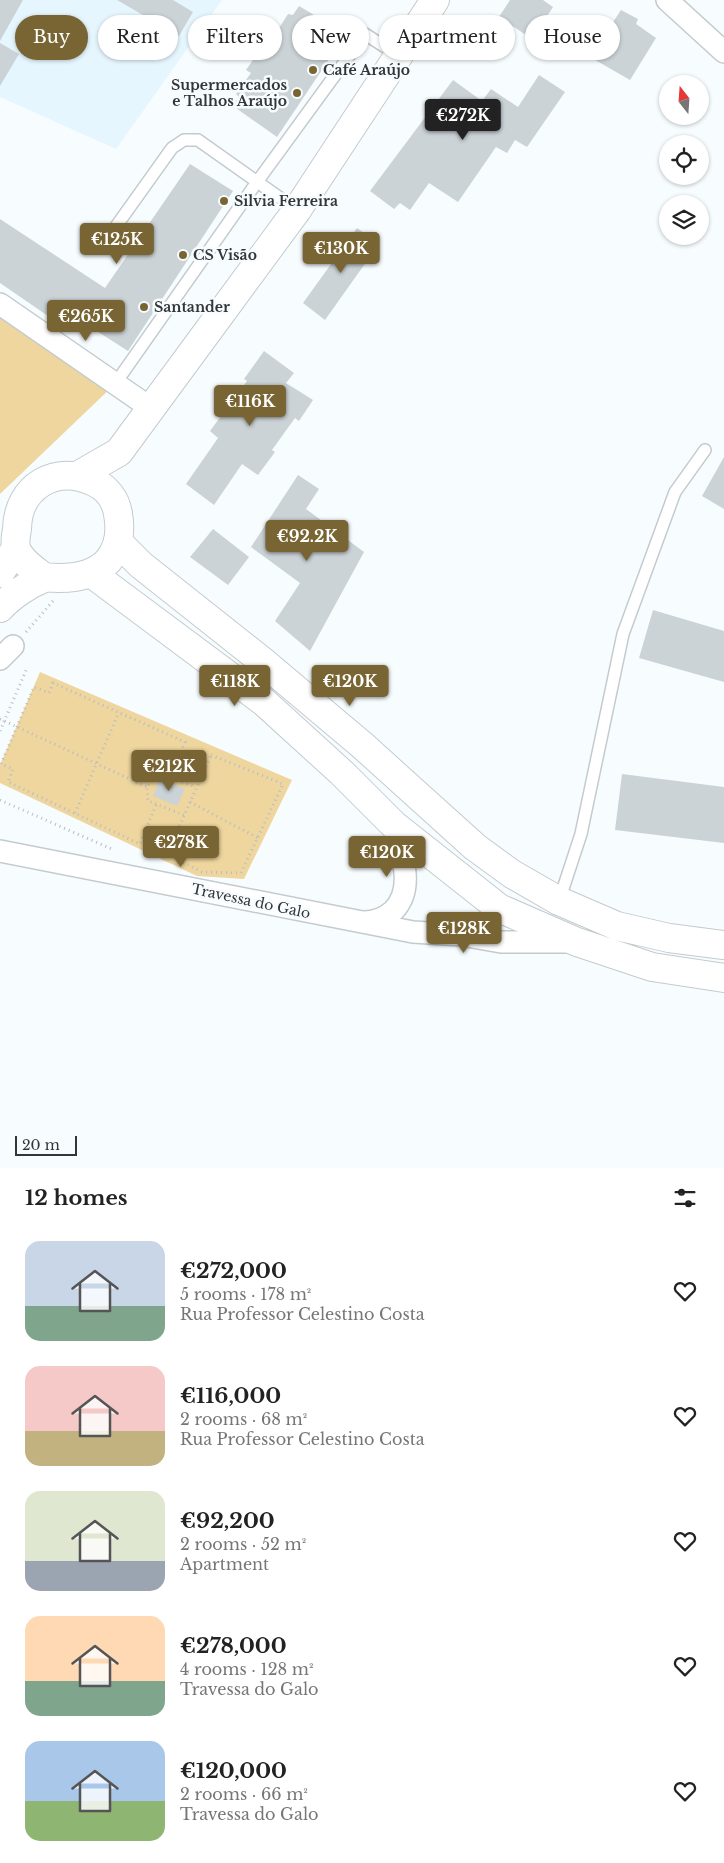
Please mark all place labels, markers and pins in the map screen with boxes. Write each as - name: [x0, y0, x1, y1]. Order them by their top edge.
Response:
- place label: Café Araújo: [323, 61, 410, 79]
- marker: Café Araújo: [307, 64, 319, 76]
- place label: Supermercados e Talhos Araújo: [171, 76, 287, 110]
- marker: Supermercados e Talhos Araújo: [291, 87, 303, 99]
- pin: €272K: [428, 98, 498, 141]
- place label: Silvia Ferreira: [234, 192, 338, 210]
- marker: Silvia Ferreira: [218, 195, 230, 207]
- pin: €125K: [82, 222, 152, 265]
- pin: €130K: [306, 232, 376, 274]
- place label: CS Visão: [193, 246, 257, 264]
- marker: CS Visão: [177, 249, 189, 261]
- place label: Santander: [154, 298, 230, 316]
- pin: €265K: [51, 300, 121, 342]
- marker: Santander: [138, 301, 150, 313]
- pin: €116K: [215, 384, 285, 427]
- pin: €92.2K: [266, 520, 348, 562]
- pin: €118K: [200, 664, 270, 707]
- pin: €120K: [315, 664, 385, 707]
- pin: €212K: [134, 750, 204, 792]
- pin: €278K: [146, 826, 216, 868]
- pin: €120K: [352, 836, 422, 878]
- pin: €128K: [429, 912, 499, 954]

